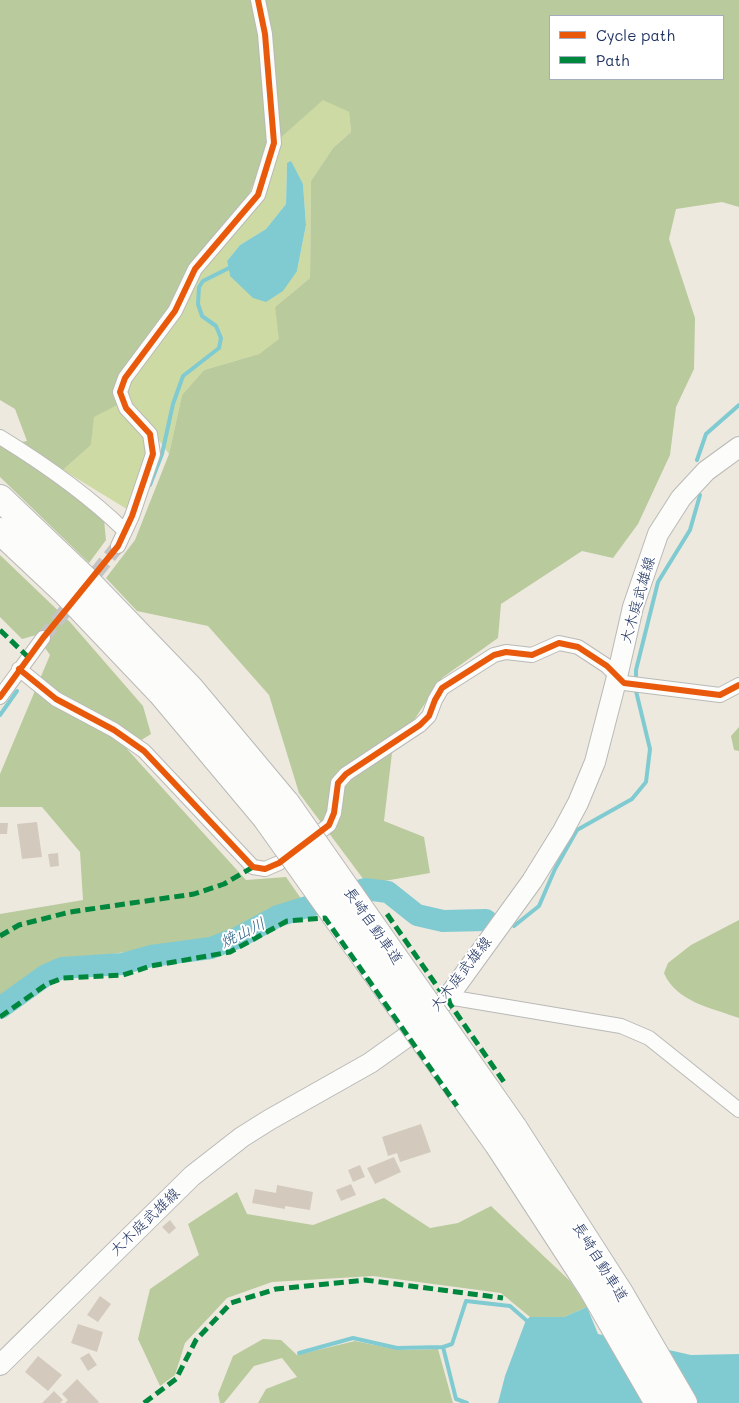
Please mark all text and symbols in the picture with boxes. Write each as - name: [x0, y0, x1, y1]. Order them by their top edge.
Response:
- legend: [549, 15, 724, 80]
- text: Cycle path: [596, 25, 675, 45]
- text: Path: [596, 50, 630, 70]
- street label: 大木庭武雄線: [617, 554, 659, 646]
- street label: 長崎自動車道: [340, 884, 406, 968]
- water label: 焼山川: [217, 914, 269, 952]
- street label: 大木庭武雄線: [426, 933, 496, 1015]
- street label: 大木庭武雄線: [106, 1184, 184, 1260]
- street label: 長崎自動車道: [569, 1219, 631, 1305]

